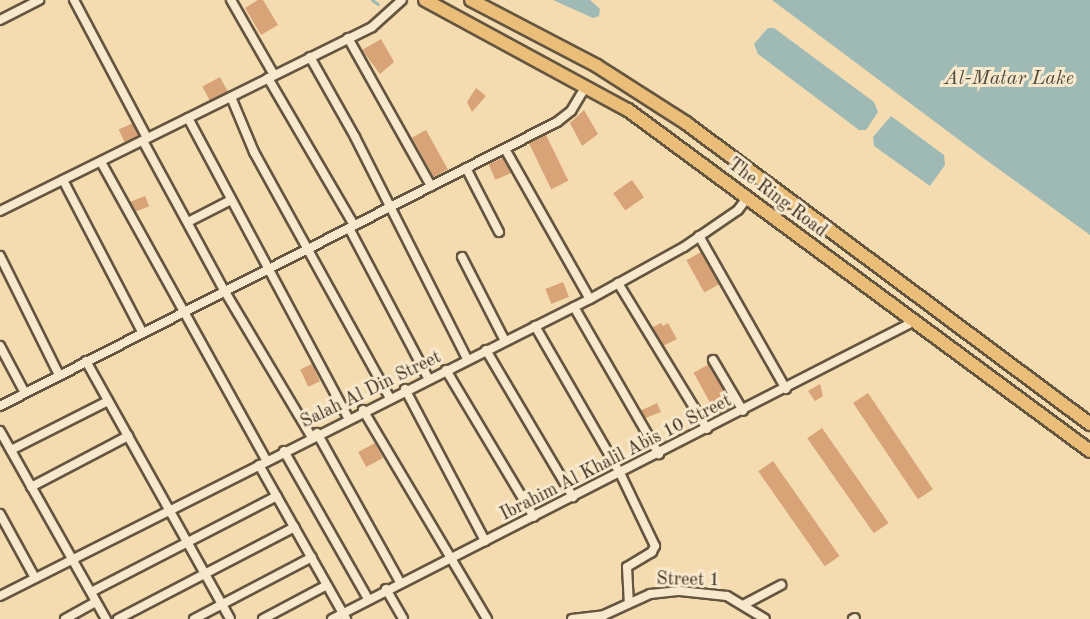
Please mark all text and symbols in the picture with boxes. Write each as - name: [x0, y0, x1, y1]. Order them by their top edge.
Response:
- water label: Al-Matar Lake: [944, 67, 1074, 91]
- street label: The Ring Road: [723, 154, 831, 242]
- street label: Salah Al Din Street: [297, 347, 445, 433]
- street label: Ibrahim Al Khalil Abis 10 Street: [497, 390, 735, 526]
- street label: Street 1: [656, 569, 720, 591]

